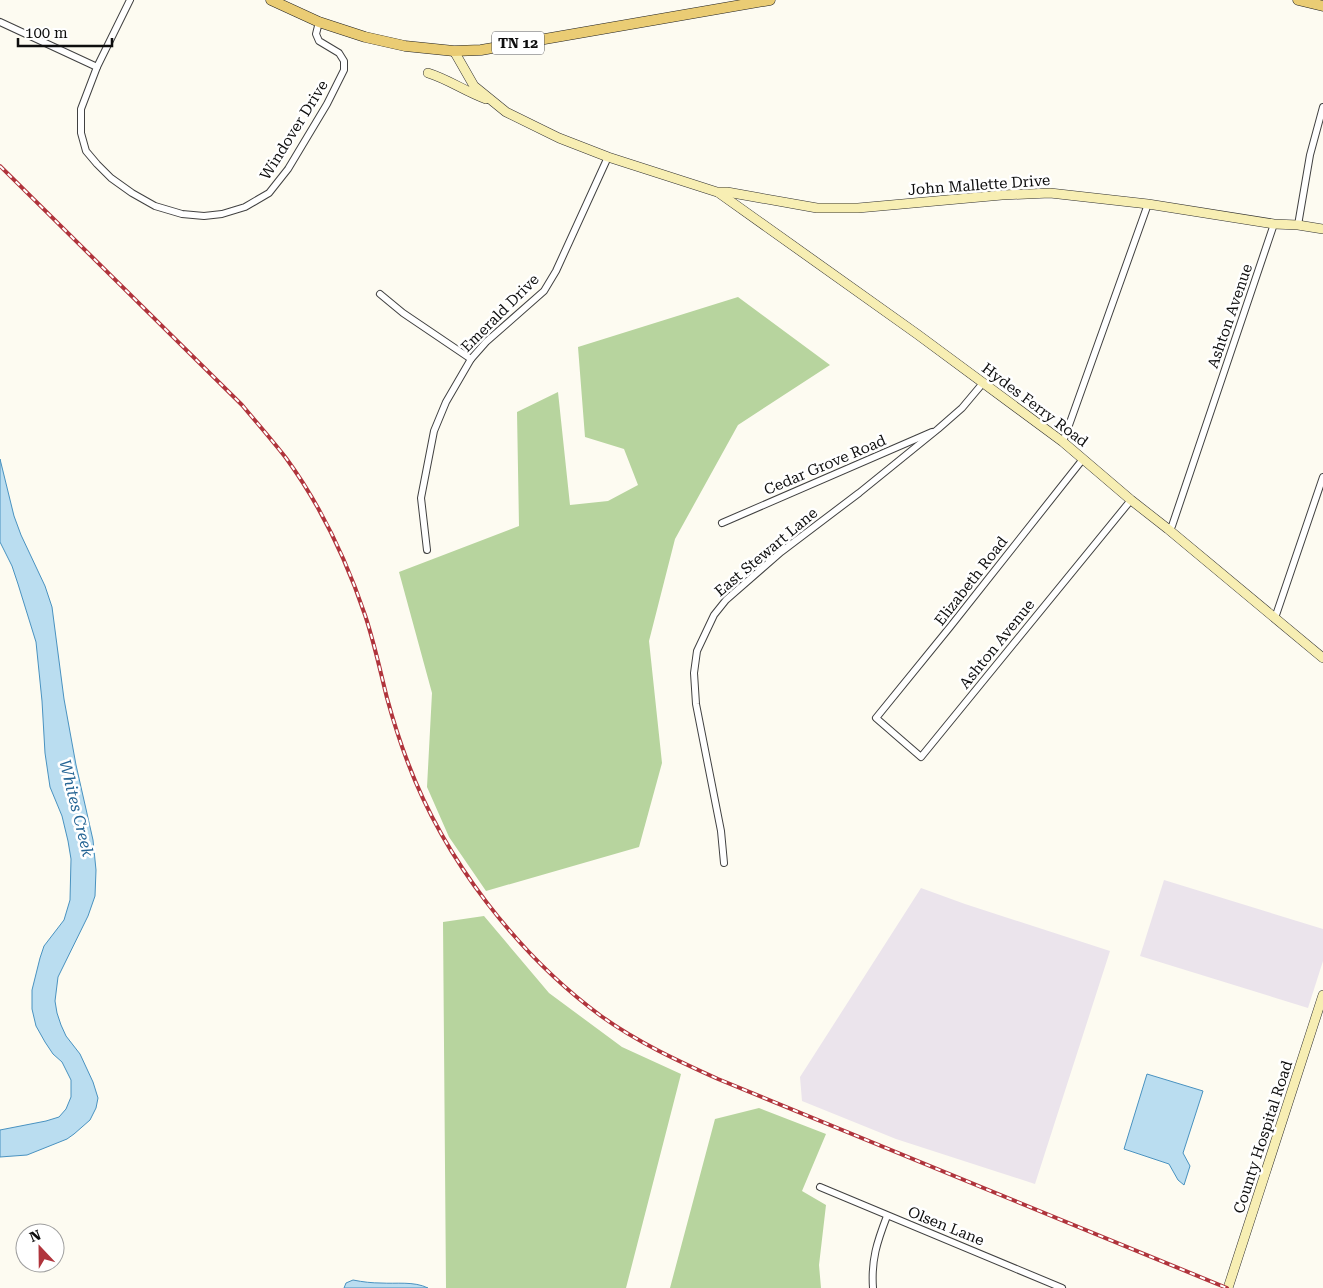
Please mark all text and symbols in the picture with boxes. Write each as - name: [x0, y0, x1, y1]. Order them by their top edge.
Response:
- scale bar: [18, 15, 111, 47]
- text: 100 m: [25, 24, 68, 42]
- road number: TN 12: [492, 32, 544, 54]
- street label: Windover Drive: [256, 77, 332, 183]
- street label: John Mallette Drive: [907, 171, 1051, 199]
- street label: Ashton Avenue: [1204, 261, 1256, 371]
- street label: Emerald Drive: [457, 270, 543, 356]
- street label: Hydes Ferry Road: [978, 359, 1092, 451]
- street label: Cedar Grove Road: [761, 431, 889, 499]
- street label: East Stewart Lane: [711, 504, 821, 600]
- street label: Elizabeth Road: [931, 533, 1012, 629]
- street label: Ashton Avenue: [956, 596, 1038, 692]
- water label: Whites Creek: [55, 758, 98, 859]
- street label: County Hospital Road: [1230, 1058, 1296, 1216]
- street label: Olsen Lane: [905, 1203, 987, 1249]
- north arrow: [15, 1223, 65, 1273]
- text: N: [27, 1226, 43, 1245]

